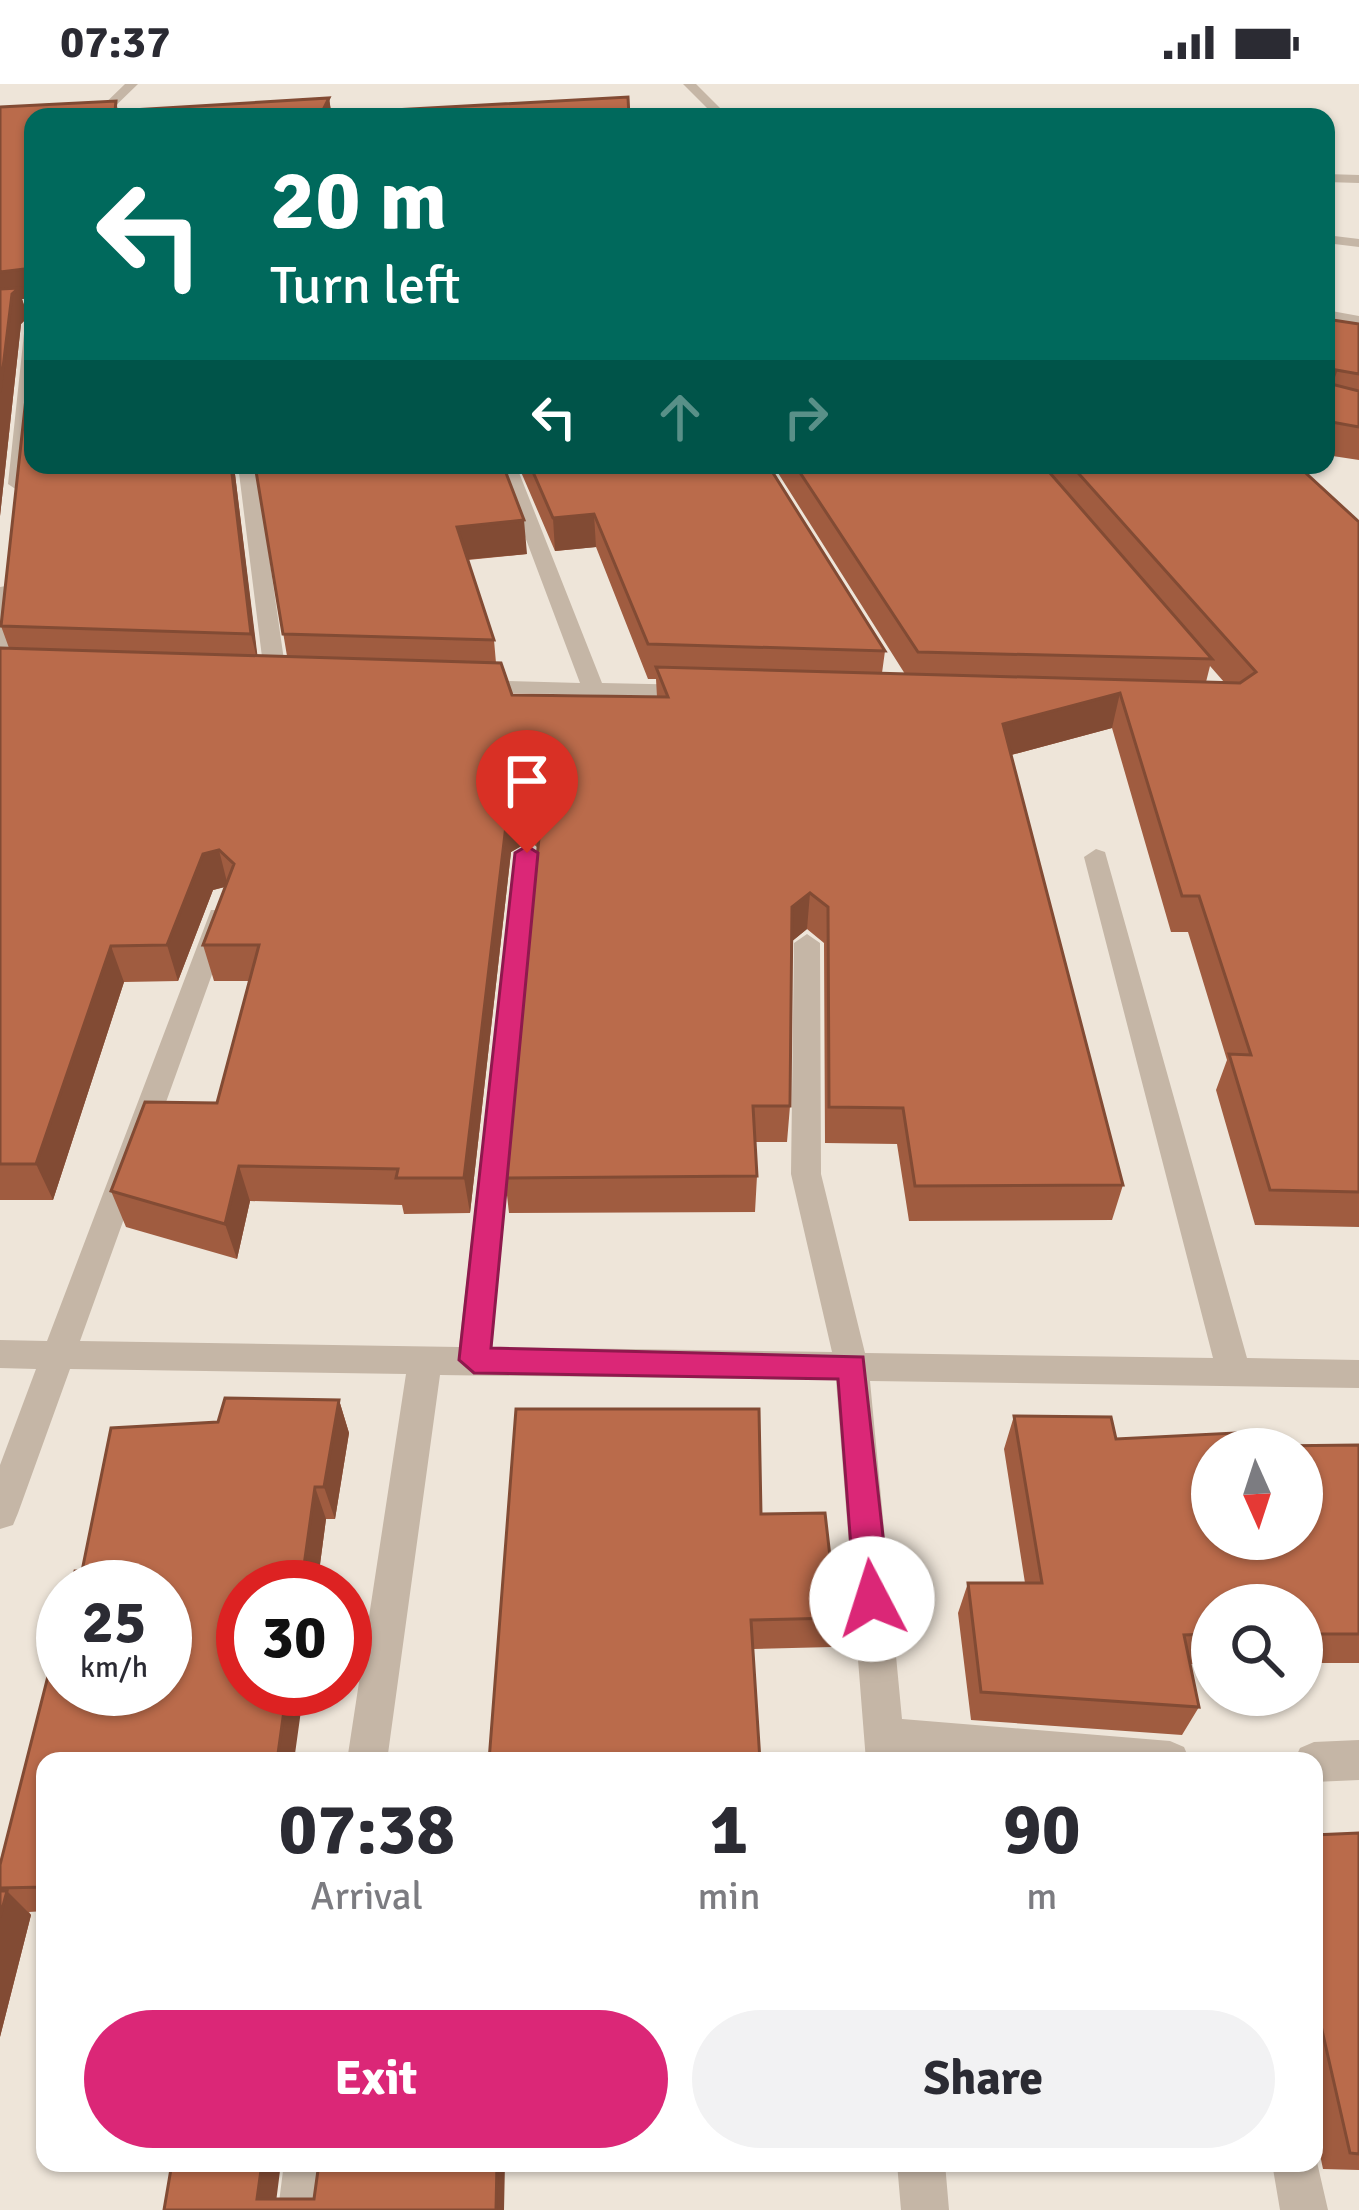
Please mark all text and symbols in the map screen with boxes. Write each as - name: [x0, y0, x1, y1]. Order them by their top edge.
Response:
- text: 07:37: [60, 15, 170, 70]
- text: 20 m: [270, 149, 447, 253]
- icon: left: [72, 156, 228, 312]
- text: Turn left: [270, 252, 460, 319]
- icon: left: [521, 384, 587, 450]
- icon: ahead: [647, 384, 713, 450]
- icon: right: [773, 384, 839, 450]
- pin: [476, 730, 578, 853]
- icon: arrive: [494, 748, 560, 814]
- north arrow: [1191, 1428, 1323, 1560]
- map controls: [1191, 1428, 1323, 1716]
- position arrow: [809, 1536, 935, 1662]
- speed limit sign: 30: [216, 1560, 372, 1716]
- button: search: [1191, 1584, 1323, 1716]
- text: 25: [82, 1586, 146, 1660]
- text: km/h: [80, 1649, 148, 1686]
- text: 07:38: [278, 1785, 455, 1874]
- text: 1: [710, 1785, 748, 1874]
- text: 90: [1003, 1785, 1081, 1874]
- text: Arrival: [311, 1872, 423, 1920]
- text: min: [698, 1872, 760, 1920]
- text: m: [1026, 1872, 1057, 1920]
- button: Exit: [84, 2010, 668, 2148]
- button: Share: [692, 2010, 1275, 2148]

